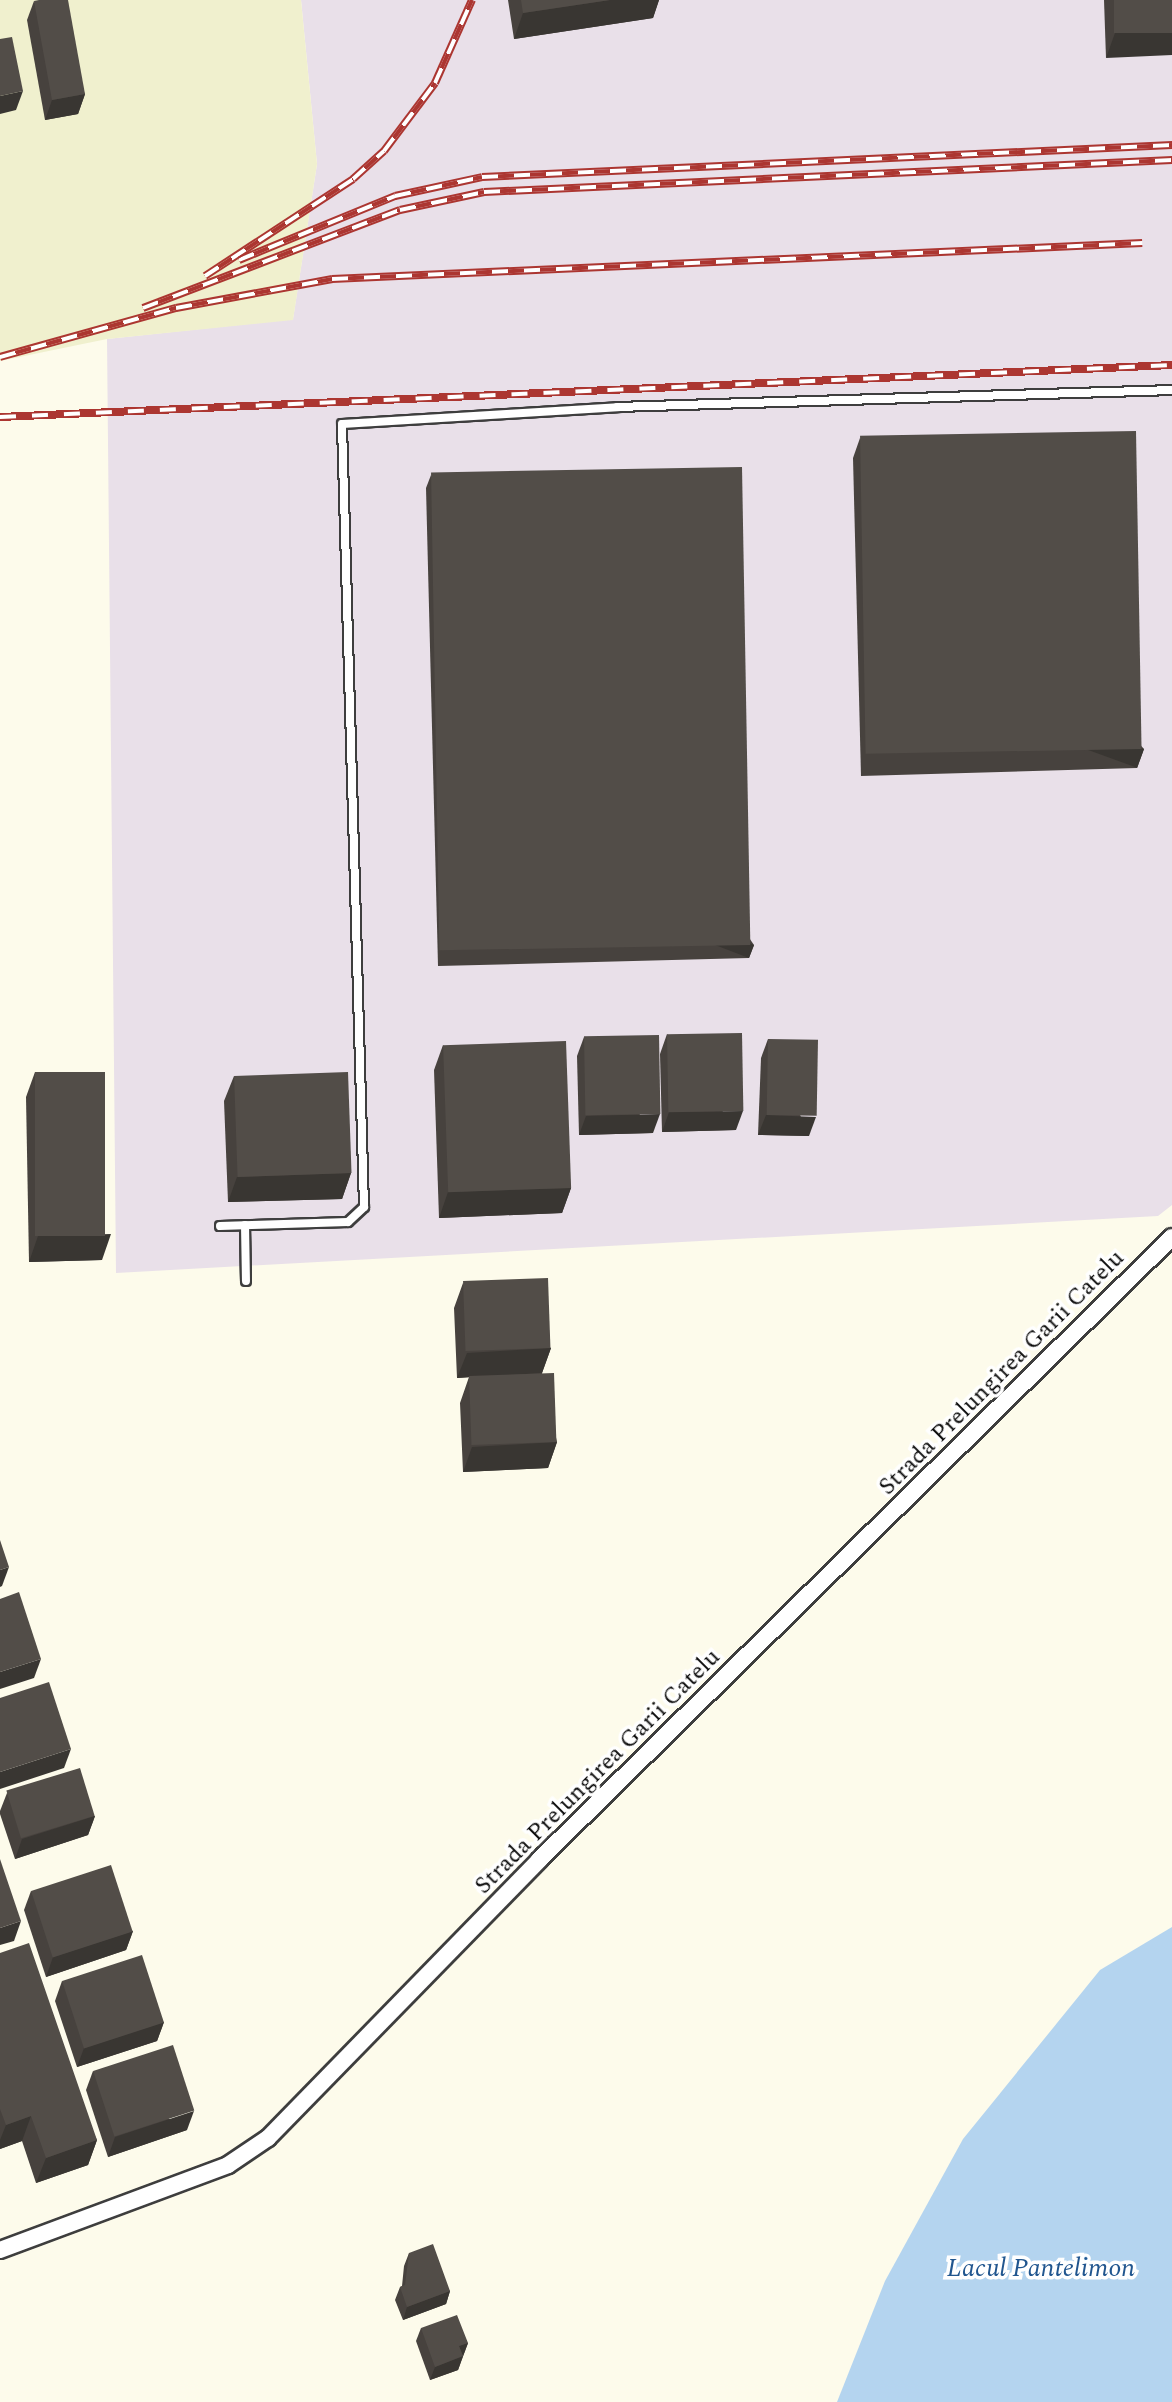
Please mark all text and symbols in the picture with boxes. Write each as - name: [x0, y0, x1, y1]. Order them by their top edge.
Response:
- street label: Strada Prelungirea Garii Catelu: [873, 1244, 1131, 1502]
- street label: Strada Prelungirea Garii Catelu: [469, 1643, 727, 1901]
- water label: Lacul Pantelimon: [947, 2253, 1135, 2285]

